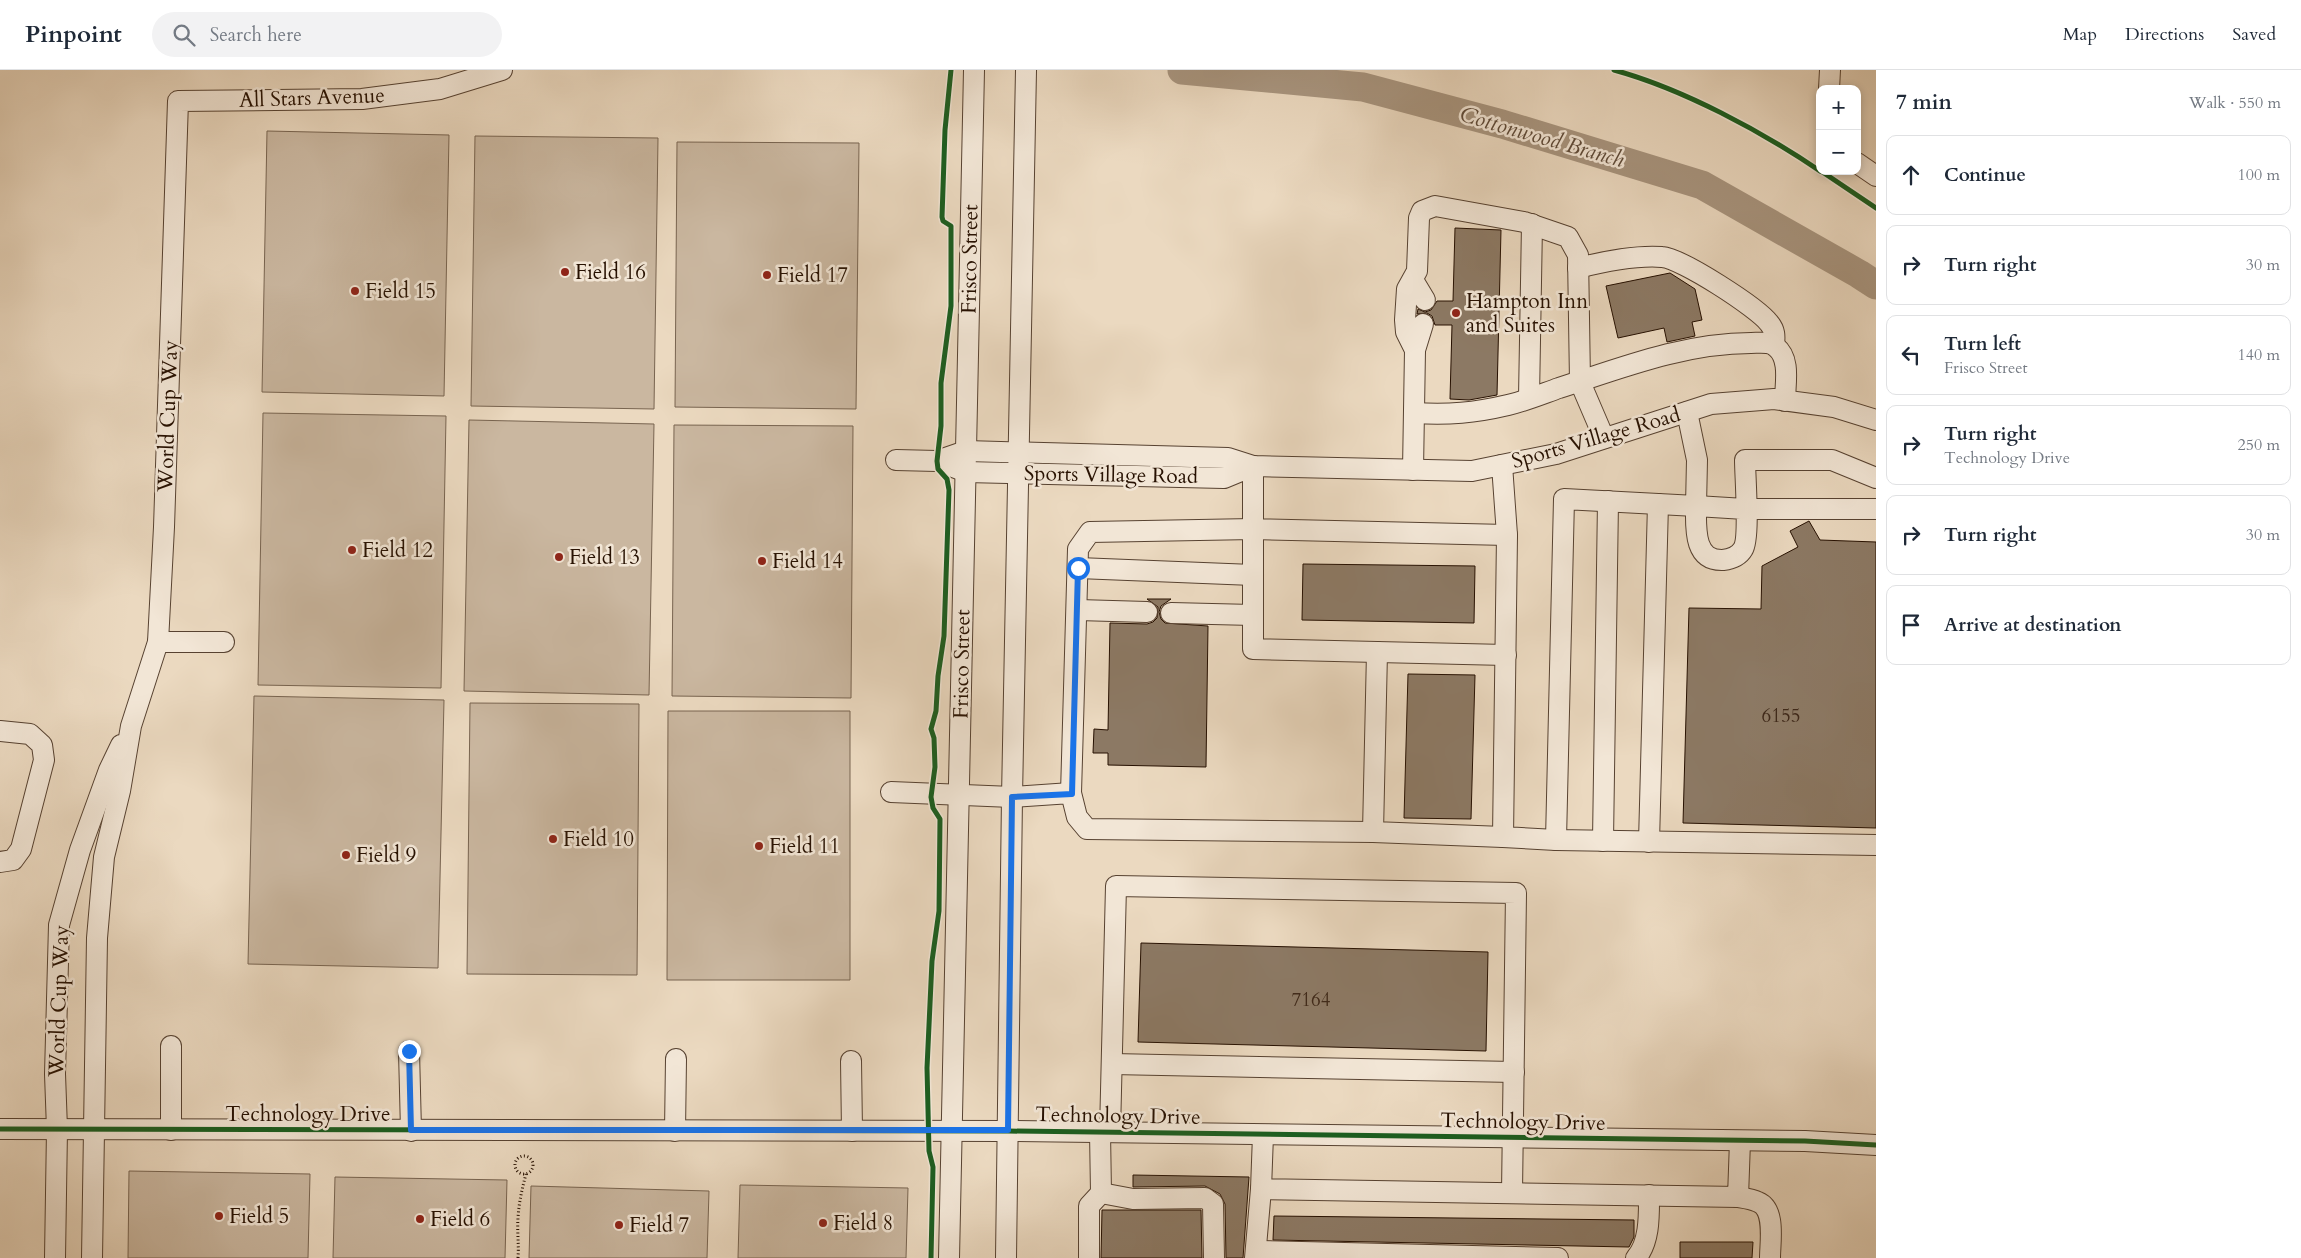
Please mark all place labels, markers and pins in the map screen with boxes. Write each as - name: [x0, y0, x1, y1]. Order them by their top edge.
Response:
- place label: Field 16: [575, 258, 646, 287]
- place label: Field 17: [777, 261, 848, 290]
- marker: Field 16: [559, 266, 571, 278]
- marker: Field 17: [761, 269, 773, 281]
- place label: Field 15: [365, 277, 436, 306]
- marker: Field 15: [349, 285, 361, 297]
- place label: Hampton Inn and Suites: [1466, 287, 1588, 340]
- marker: Hampton Inn and Suites: [1450, 307, 1462, 319]
- place label: Field 12: [362, 536, 433, 565]
- place label: Field 13: [569, 543, 640, 572]
- marker: Field 12: [346, 544, 358, 556]
- place label: Field 14: [772, 547, 843, 576]
- marker: Field 13: [553, 551, 565, 563]
- marker: Field 14: [756, 555, 768, 567]
- place label: Field 10: [563, 825, 634, 854]
- place label: Field 11: [769, 832, 840, 861]
- marker: Field 10: [547, 833, 559, 845]
- marker: Field 11: [753, 840, 765, 852]
- place label: Field 9: [356, 841, 417, 870]
- marker: Field 9: [340, 849, 352, 861]
- place label: Field 5: [229, 1202, 289, 1231]
- place label: Field 6: [430, 1205, 490, 1234]
- place label: Field 8: [833, 1209, 893, 1238]
- marker: Field 5: [213, 1210, 225, 1222]
- place label: Field 7: [629, 1211, 690, 1240]
- marker: Field 6: [414, 1213, 426, 1225]
- marker: Field 8: [817, 1217, 829, 1229]
- marker: Field 7: [613, 1219, 625, 1231]

